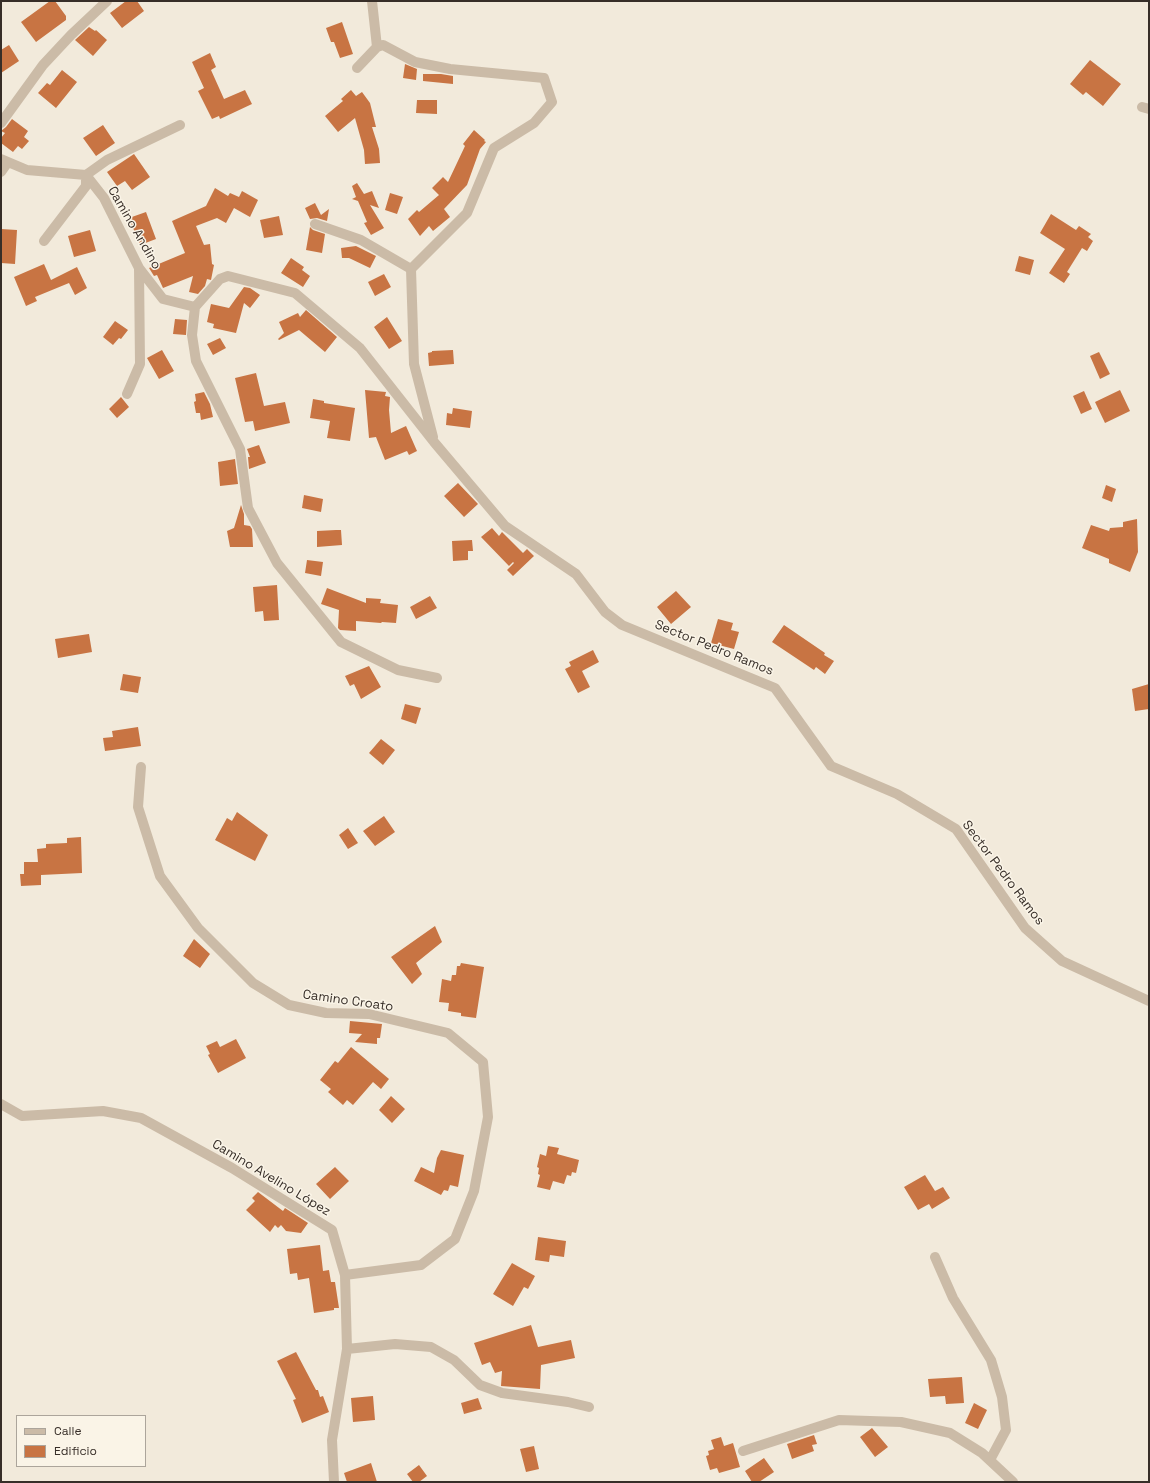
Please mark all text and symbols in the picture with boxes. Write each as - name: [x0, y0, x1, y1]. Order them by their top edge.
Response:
- street label: Camino Andino: [104, 184, 164, 272]
- street label: Sector Pedro Ramos: [652, 617, 776, 679]
- street label: Sector Pedro Ramos: [959, 818, 1047, 928]
- street label: Camino Croato: [302, 987, 394, 1015]
- street label: Camino Avelino López: [209, 1136, 333, 1220]
- legend: [16, 1415, 146, 1467]
- text: Calle: [54, 1423, 82, 1439]
- text: Edificio: [54, 1443, 97, 1459]

